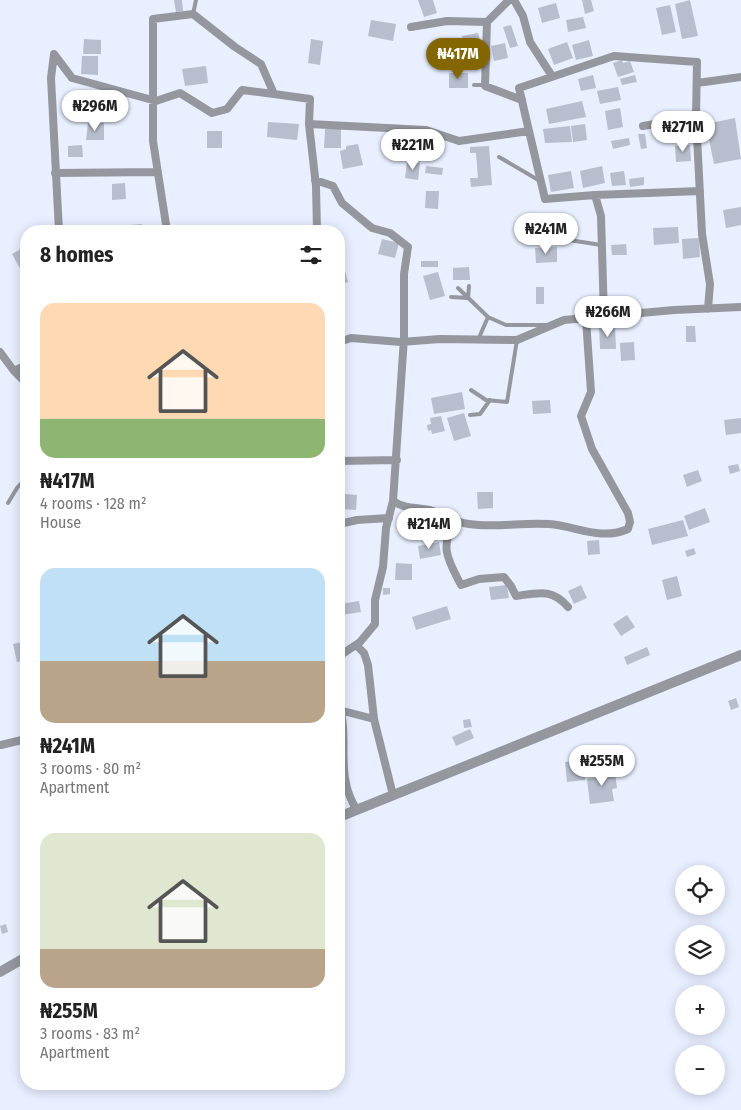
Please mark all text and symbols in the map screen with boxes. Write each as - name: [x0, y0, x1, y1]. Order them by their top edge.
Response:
- pin: ₦417M: [423, 38, 493, 80]
- text: ₦417M: [437, 44, 479, 63]
- pin: ₦296M: [60, 90, 130, 132]
- text: ₦296M: [73, 96, 117, 115]
- pin: ₦271M: [648, 110, 718, 153]
- text: ₦271M: [662, 117, 704, 136]
- pin: ₦221M: [378, 128, 448, 171]
- text: ₦221M: [392, 135, 434, 154]
- pin: ₦241M: [511, 212, 581, 255]
- text: ₦241M: [525, 219, 567, 238]
- icon: filters: [297, 241, 325, 269]
- text: 8 homes: [40, 242, 114, 268]
- pin: ₦266M: [573, 296, 643, 338]
- text: ₦266M: [585, 302, 631, 321]
- icon: home: [138, 336, 228, 426]
- text: ₦417M: [40, 468, 95, 494]
- text: 4 rooms · 128 m²: [40, 494, 147, 513]
- pin: ₦214M: [394, 508, 464, 550]
- text: House: [40, 513, 81, 532]
- text: ₦214M: [407, 514, 451, 533]
- icon: home: [138, 601, 228, 691]
- text: ₦241M: [40, 733, 95, 759]
- pin: ₦255M: [567, 744, 637, 787]
- text: ₦255M: [580, 751, 624, 770]
- text: 3 rooms · 80 m²: [40, 759, 141, 778]
- text: Apartment: [40, 778, 109, 797]
- map controls: [675, 865, 725, 1095]
- button: locate: [675, 865, 725, 915]
- icon: home: [138, 866, 228, 956]
- button: layers: [675, 925, 725, 975]
- button: +: [675, 985, 725, 1035]
- text: ₦255M: [40, 998, 98, 1024]
- text: 3 rooms · 83 m²: [40, 1024, 140, 1043]
- text: Apartment: [40, 1043, 109, 1062]
- button: −: [675, 1045, 725, 1095]

